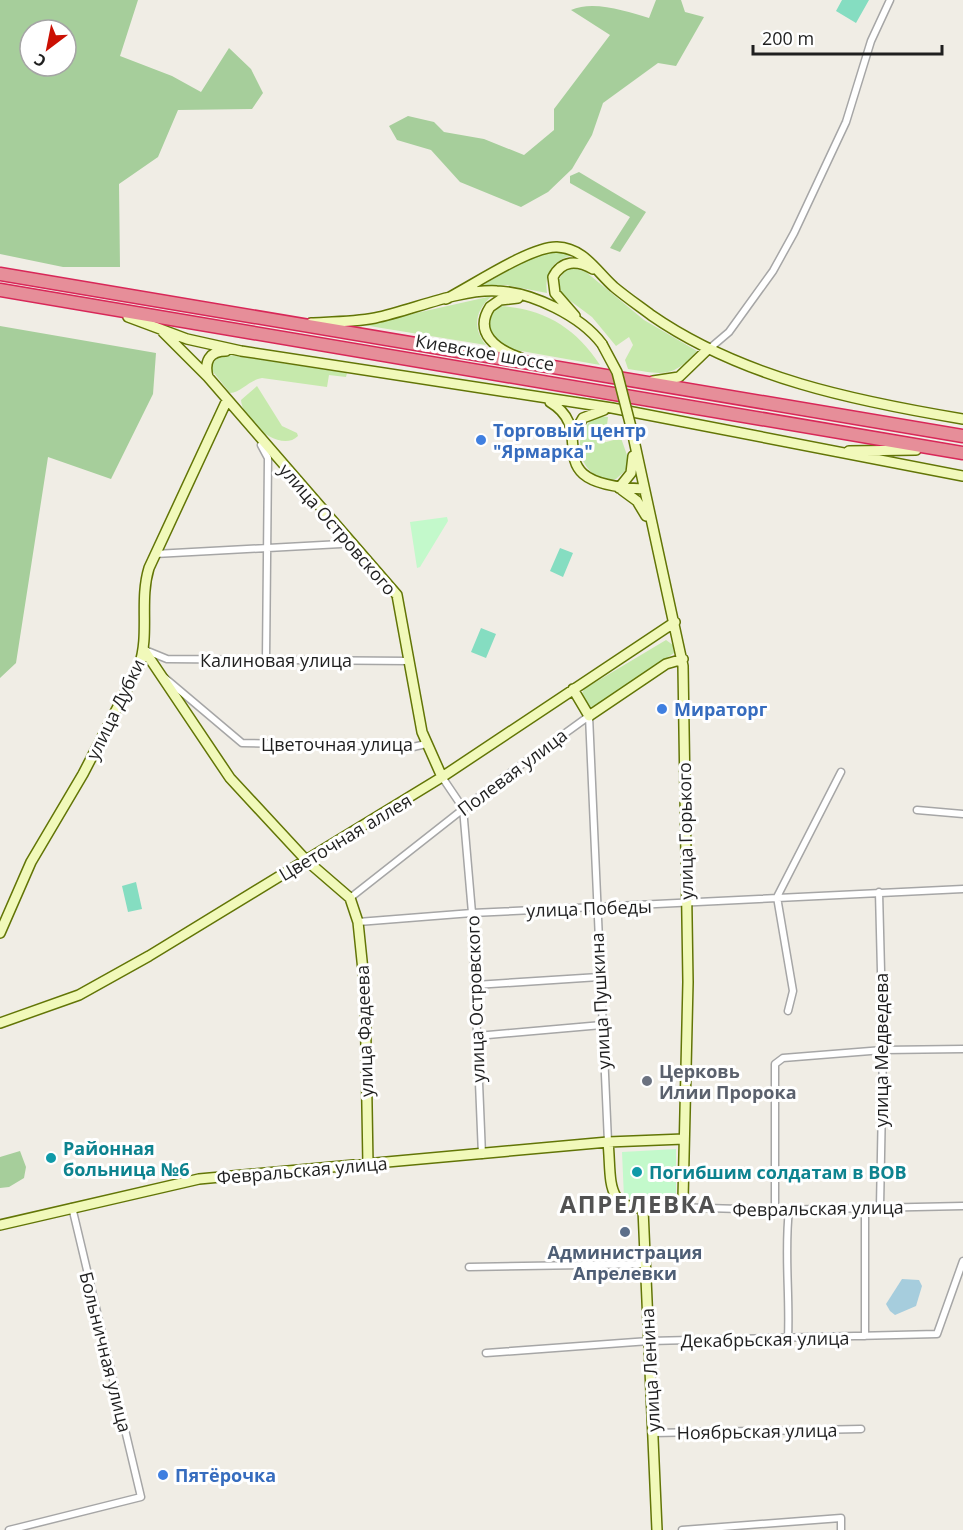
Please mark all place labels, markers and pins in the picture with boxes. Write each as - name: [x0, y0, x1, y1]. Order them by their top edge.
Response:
- place label: Торговый центр "Ярмарка": [493, 418, 646, 463]
- marker: Торговый центр "Ярмарка": [474, 433, 488, 447]
- place label: Мираторг: [674, 697, 768, 721]
- marker: Мираторг: [655, 702, 669, 716]
- place label: Церковь Илии Пророка: [659, 1059, 797, 1104]
- marker: Церковь Илии Пророка: [640, 1074, 654, 1088]
- place label: Районная больница №6: [63, 1136, 190, 1181]
- marker: Районная больница №6: [44, 1151, 58, 1165]
- place label: Погибшим солдатам в ВОВ: [649, 1160, 907, 1184]
- marker: Погибшим солдатам в ВОВ: [630, 1165, 644, 1179]
- marker: Администрация Апрелевки: [618, 1225, 632, 1239]
- place label: Администрация Апрелевки: [548, 1240, 702, 1285]
- place label: Пятёрочка: [175, 1463, 276, 1487]
- marker: Пятёрочка: [156, 1468, 170, 1482]

